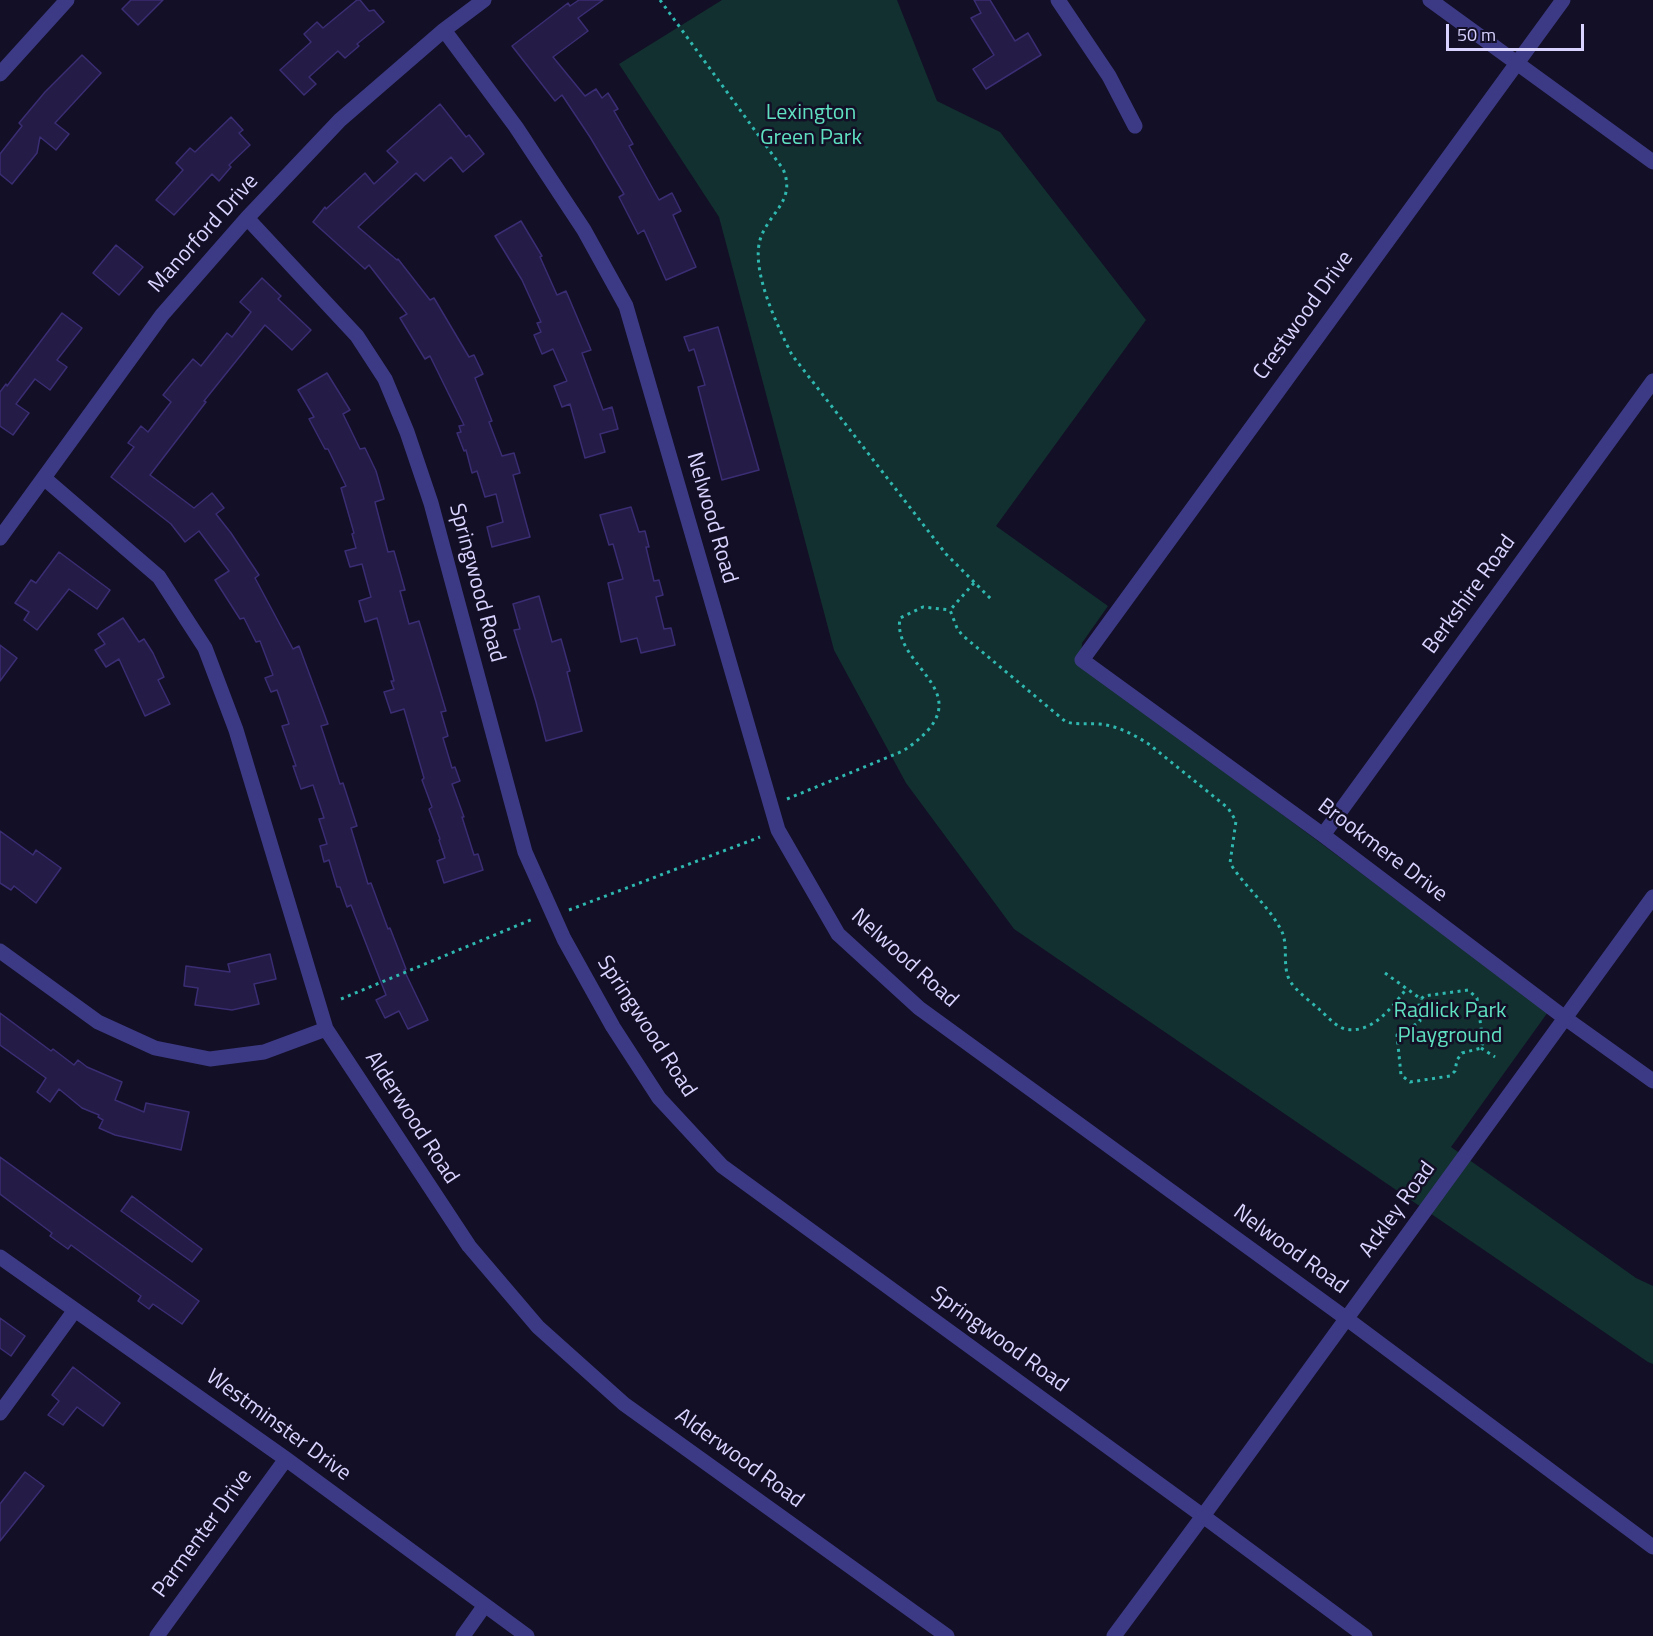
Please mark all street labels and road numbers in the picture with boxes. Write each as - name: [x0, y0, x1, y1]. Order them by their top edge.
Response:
- street label: Manorford Drive: [144, 169, 264, 299]
- street label: Crestwood Drive: [1248, 246, 1360, 386]
- street label: Nelwood Road: [680, 450, 742, 586]
- street label: Springwood Road: [442, 501, 510, 665]
- street label: Berkshire Road: [1418, 530, 1522, 660]
- street label: Brookmere Drive: [1312, 794, 1452, 908]
- street label: Nelwood Road: [845, 904, 963, 1014]
- street label: Springwood Road: [591, 951, 701, 1103]
- street label: Alderwood Road: [358, 1047, 464, 1189]
- street label: Ackley Road: [1354, 1157, 1442, 1263]
- street label: Nelwood Road: [1228, 1200, 1352, 1300]
- street label: Springwood Road: [925, 1281, 1073, 1399]
- street label: Westminster Drive: [200, 1365, 356, 1487]
- street label: Alderwood Road: [670, 1403, 808, 1515]
- street label: Parmenter Drive: [148, 1465, 258, 1603]

